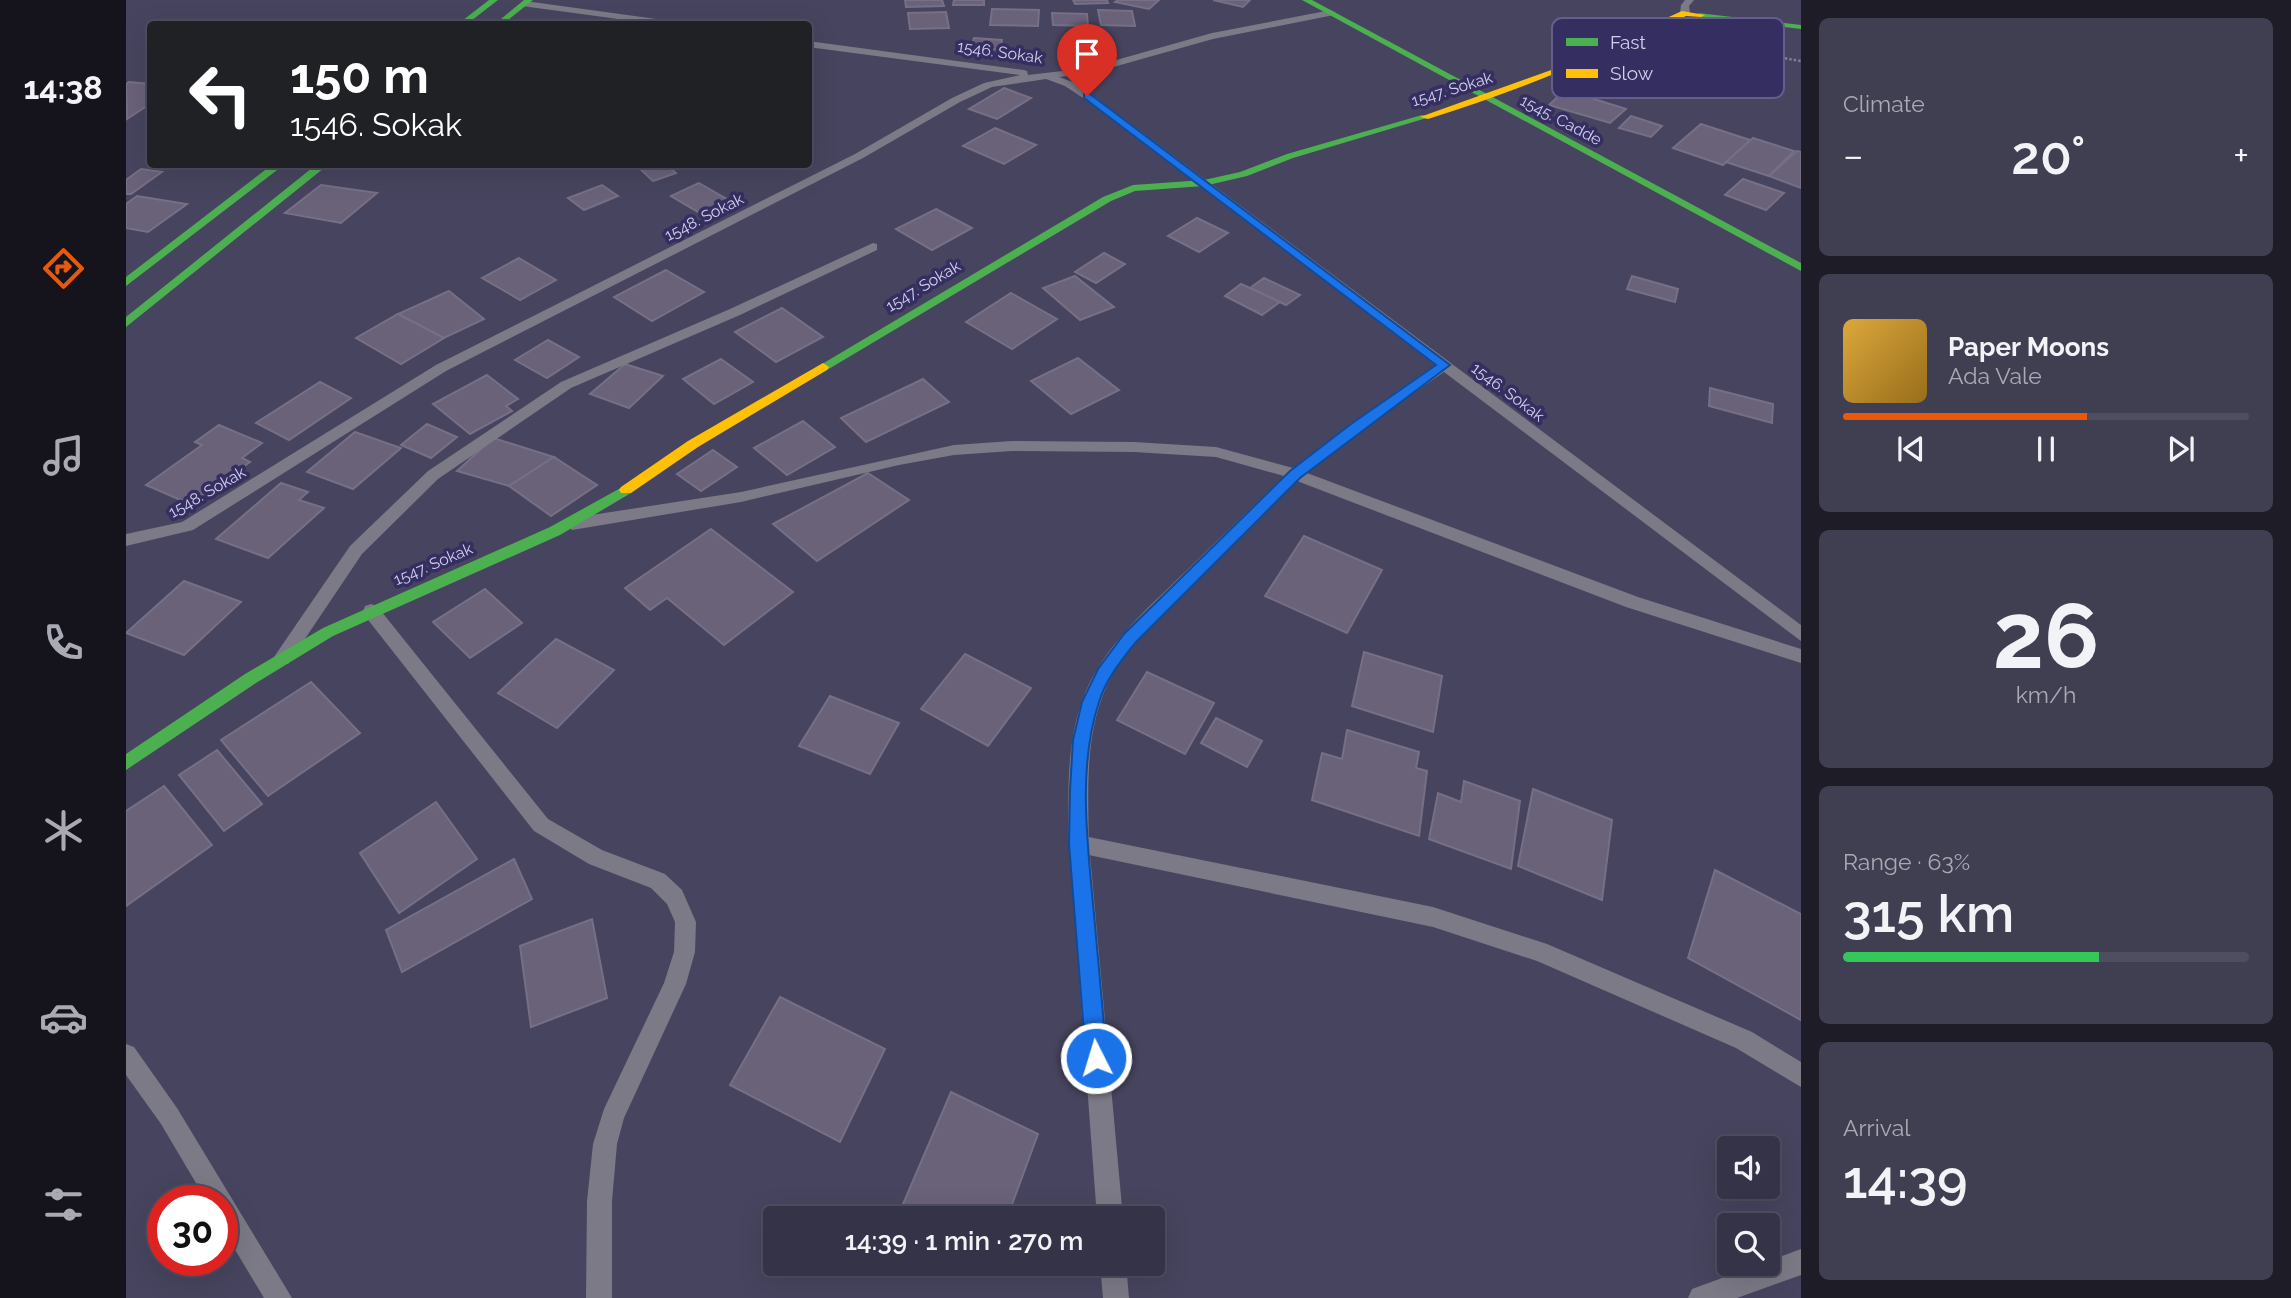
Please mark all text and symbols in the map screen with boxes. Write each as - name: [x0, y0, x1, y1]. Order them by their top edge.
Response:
- legend: [1552, 18, 1784, 98]
- pin: [1057, 24, 1117, 96]
- text: Fast: [1610, 31, 1646, 53]
- icon: arrive: [1068, 35, 1106, 73]
- street label: 1546. Sokak: [956, 37, 1044, 67]
- text: 150 m: [290, 47, 429, 104]
- icon: left: [175, 49, 266, 140]
- text: Slow: [1610, 62, 1654, 84]
- street label: 1547. Sokak: [1409, 68, 1495, 110]
- text: 14:38: [23, 69, 103, 106]
- text: Climate: [1843, 90, 1925, 117]
- street label: 1545. Cadde: [1517, 91, 1605, 149]
- text: 1546. Sokak: [290, 106, 462, 143]
- text: 20°: [2011, 125, 2085, 186]
- text: −: [1843, 133, 1863, 178]
- text: +: [2233, 133, 2249, 178]
- street label: 1548. Sokak: [661, 189, 747, 245]
- icon: directions: [39, 244, 88, 293]
- street label: 1547. Sokak: [882, 256, 964, 316]
- text: Paper Moons: [1948, 332, 2109, 362]
- street label: 1546. Sokak: [1468, 359, 1548, 426]
- text: Ada Vale: [1948, 362, 2042, 389]
- icon: previous: [1892, 430, 1930, 468]
- icon: pause: [2027, 430, 2065, 468]
- icon: next: [2162, 430, 2200, 468]
- icon: music: [39, 431, 88, 480]
- street label: 1548. Sokak: [165, 462, 249, 522]
- street label: 1547. Sokak: [391, 539, 476, 589]
- text: 26: [1993, 582, 2099, 689]
- icon: phone: [39, 618, 88, 667]
- text: km/h: [2016, 681, 2076, 708]
- icon: climate: [39, 806, 88, 855]
- text: Range · 63%: [1843, 848, 1970, 875]
- text: 315 km: [1843, 883, 2014, 944]
- icon: car: [39, 993, 88, 1042]
- position arrow: [1059, 1021, 1133, 1095]
- text: Arrival: [1843, 1114, 1910, 1141]
- map controls: [1717, 1136, 1780, 1276]
- button: sound: [1717, 1136, 1780, 1199]
- text: 14:39: [1843, 1149, 1968, 1210]
- icon: filters: [39, 1180, 88, 1229]
- speed limit sign: 30: [147, 1185, 238, 1276]
- button: search: [1717, 1213, 1780, 1276]
- text: 14:39 · 1 min · 270 m: [845, 1226, 1083, 1256]

